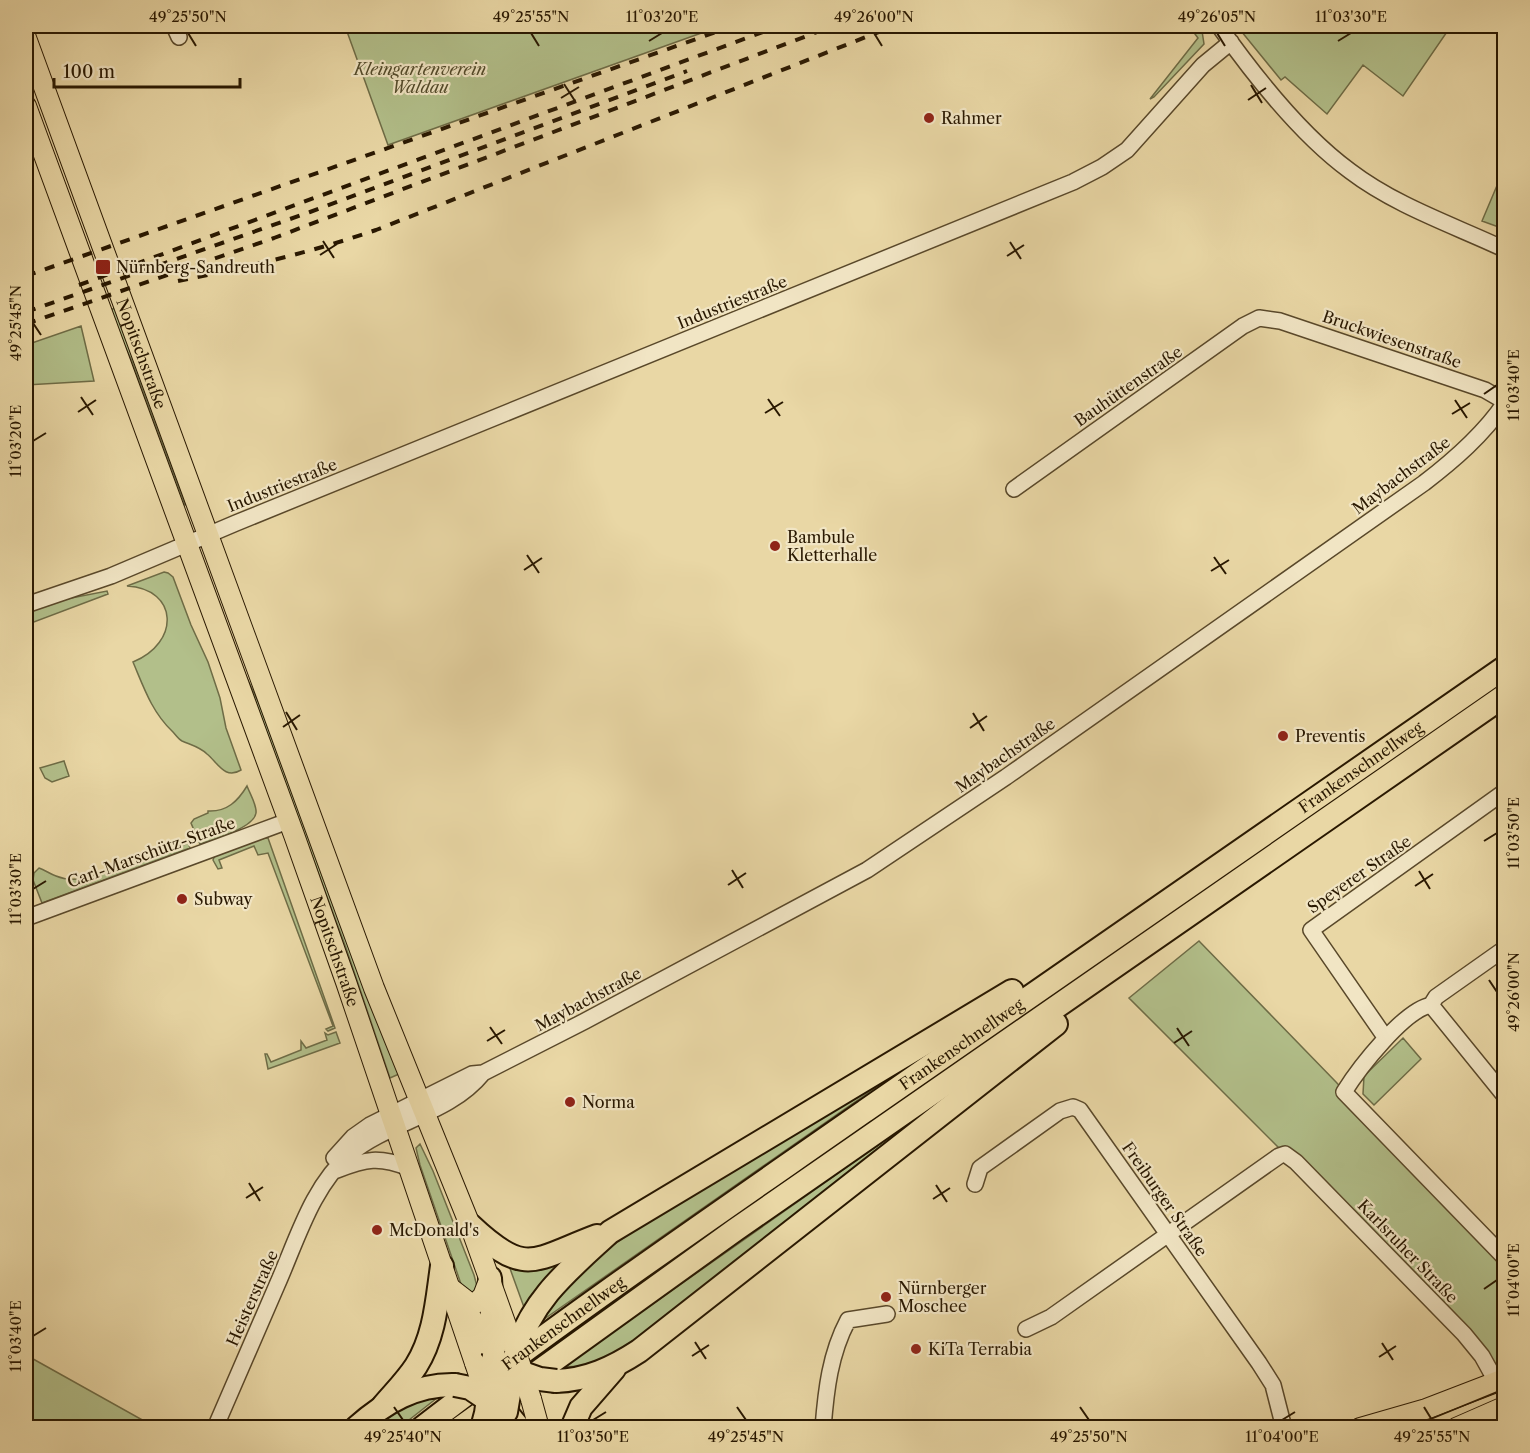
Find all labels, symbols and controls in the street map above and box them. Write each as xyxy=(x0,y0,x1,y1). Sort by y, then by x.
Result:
text: 49°25'50"N xyxy=(149,7,227,26)
text: 49°25'55"N xyxy=(493,7,569,26)
text: 11°03'20"E xyxy=(626,7,698,26)
text: 49°26'00"N xyxy=(834,7,914,26)
text: 49°26'05"N xyxy=(1178,7,1256,26)
text: 11°03'30"E xyxy=(1315,7,1387,26)
scale bar xyxy=(54,51,240,89)
park label: Kleingartenverein Waldau xyxy=(352,59,486,97)
text: 100 m xyxy=(63,61,115,83)
place label: Rahmer xyxy=(941,108,1002,128)
marker: Rahmer xyxy=(922,111,936,125)
place label: Nürnberg-Sandreuth xyxy=(116,257,275,277)
marker: Nürnberg-Sandreuth xyxy=(94,258,112,276)
street label: Industriestraße xyxy=(674,271,790,333)
text: 49°25'45"N xyxy=(6,285,25,361)
street label: Nopitschstraße xyxy=(112,296,171,412)
street label: Bruckwiesenstraße xyxy=(1320,306,1464,372)
street label: Bauhüttenstraße xyxy=(1070,341,1186,431)
text: 11°03'40"E xyxy=(1504,349,1523,421)
text: 11°03'20"E xyxy=(6,405,25,477)
street label: Maybachstraße xyxy=(1348,432,1454,518)
street label: Industriestraße xyxy=(224,454,340,516)
place label: Bambule Kletterhalle xyxy=(787,527,877,565)
marker: Bambule Kletterhalle xyxy=(768,539,782,553)
street label: Maybachstraße xyxy=(951,713,1059,797)
street label: Frankenschnellweg xyxy=(1294,717,1427,817)
place label: Preventis xyxy=(1295,726,1365,746)
marker: Preventis xyxy=(1276,729,1290,743)
text: 11°03'50"E xyxy=(1504,797,1523,869)
street label: Carl-Marschütz-Straße xyxy=(64,812,238,892)
street label: Speyerer Straße xyxy=(1303,831,1415,917)
text: 11°03'30"E xyxy=(6,853,25,925)
place label: Subway xyxy=(194,889,254,909)
marker: Subway xyxy=(175,892,189,906)
street label: Nopitschstraße xyxy=(306,893,364,1009)
text: 49°26'00"N xyxy=(1504,952,1523,1032)
street label: Maybachstraße xyxy=(532,963,644,1035)
street label: Frankenschnellweg xyxy=(895,994,1028,1094)
place label: Norma xyxy=(582,1092,635,1112)
marker: Norma xyxy=(563,1095,577,1109)
street label: Freiburger Straße xyxy=(1118,1138,1212,1260)
street label: Karlsruher Straße xyxy=(1354,1195,1462,1307)
place label: McDonald's xyxy=(389,1220,479,1240)
marker: McDonald's xyxy=(370,1223,384,1237)
text: 11°04'00"E xyxy=(1504,1243,1523,1317)
street label: Heisterstraße xyxy=(222,1247,282,1349)
street label: Frankenschnellweg xyxy=(498,1272,629,1374)
place label: Nürnberger Moschee xyxy=(898,1278,987,1316)
marker: Nürnberger Moschee xyxy=(879,1290,893,1304)
text: 11°03'40"E xyxy=(6,1300,25,1372)
place label: KiTa Terrabia xyxy=(928,1339,1033,1359)
marker: KiTa Terrabia xyxy=(909,1342,923,1356)
text: 49°25'40"N xyxy=(364,1427,442,1446)
text: 11°03'50"E xyxy=(557,1427,629,1446)
text: 49°25'45"N xyxy=(708,1427,784,1446)
text: 49°25'50"N xyxy=(1050,1427,1128,1446)
text: 11°04'00"E xyxy=(1245,1427,1319,1446)
text: 49°25'55"N xyxy=(1394,1427,1470,1446)

